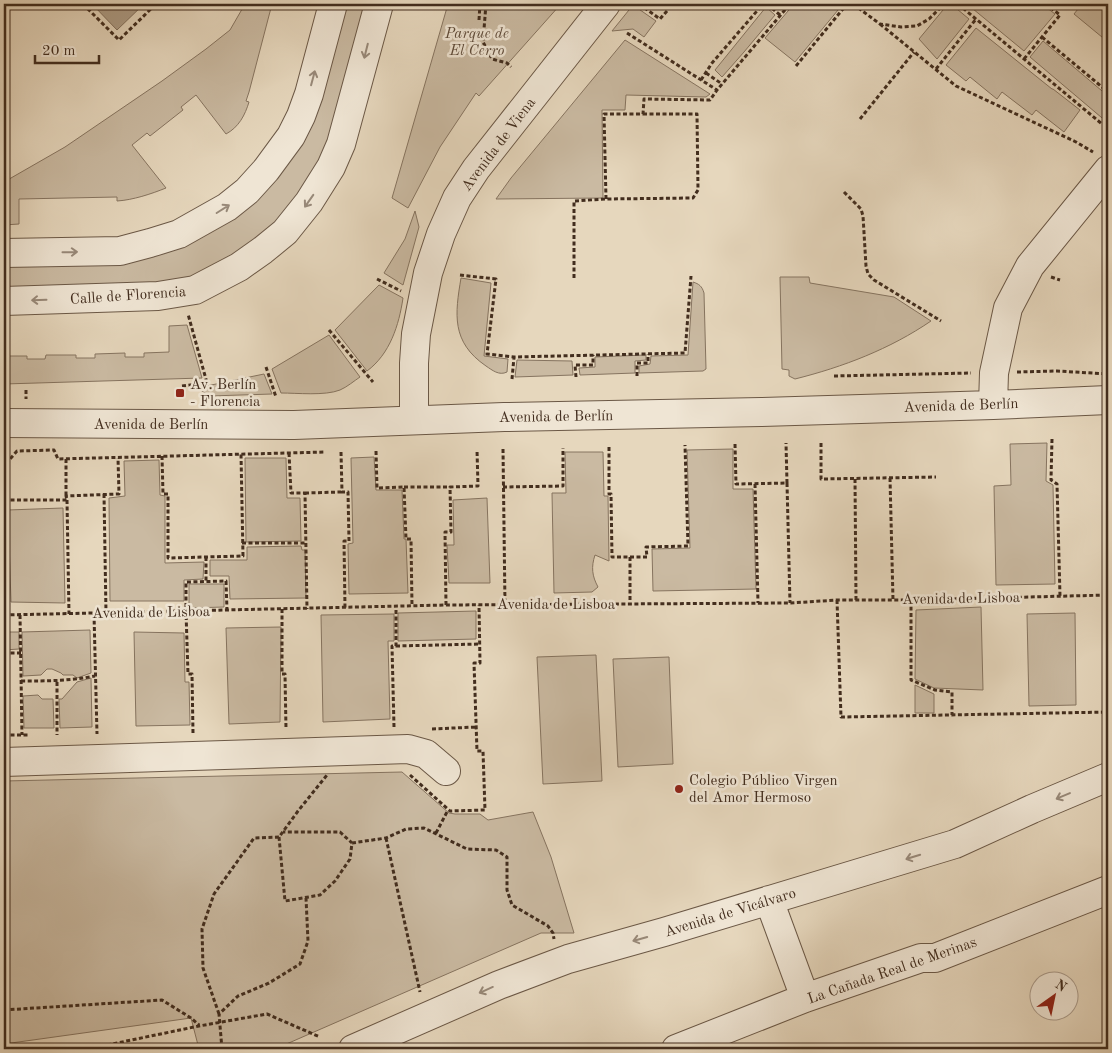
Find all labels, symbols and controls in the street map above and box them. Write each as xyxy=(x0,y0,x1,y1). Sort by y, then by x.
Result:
park label: Parque de El Cerro xyxy=(444,27,509,59)
scale bar xyxy=(35,32,99,64)
one-way arrow xyxy=(361,42,371,58)
text: 20 m xyxy=(42,44,76,59)
one-way arrow xyxy=(309,70,318,86)
street label: Avenida de Viena xyxy=(459,95,539,194)
one-way arrow xyxy=(304,194,314,208)
one-way arrow xyxy=(216,203,230,213)
one-way arrow xyxy=(62,247,78,256)
street label: Calle de Florencia xyxy=(70,285,187,308)
one-way arrow xyxy=(31,295,48,305)
place label: Av. Berlín - Florencia xyxy=(190,378,261,410)
marker: Av. Berlín - Florencia xyxy=(174,387,186,399)
street label: Avenida de Berlín xyxy=(903,397,1019,416)
street label: Avenida de Berlín xyxy=(499,409,614,426)
street label: Avenida de Berlín xyxy=(94,418,208,433)
street label: Avenida de Lisboa xyxy=(902,591,1021,608)
street label: Avenida de Lisboa xyxy=(497,598,616,613)
street label: Avenida de Lisboa xyxy=(92,605,211,622)
place label: Colegio Público Virgen del Amor Hermoso xyxy=(689,774,838,806)
marker: Colegio Público Virgen del Amor Hermoso xyxy=(673,783,685,795)
one-way arrow xyxy=(1056,792,1071,802)
one-way arrow xyxy=(905,852,921,862)
street label: Avenida de Vicálvaro xyxy=(663,886,798,941)
one-way arrow xyxy=(632,935,648,944)
street label: La Cañada Real de Merinas xyxy=(806,935,979,1007)
north arrow xyxy=(1030,970,1080,1020)
text: N xyxy=(1052,977,1069,995)
one-way arrow xyxy=(479,986,494,996)

